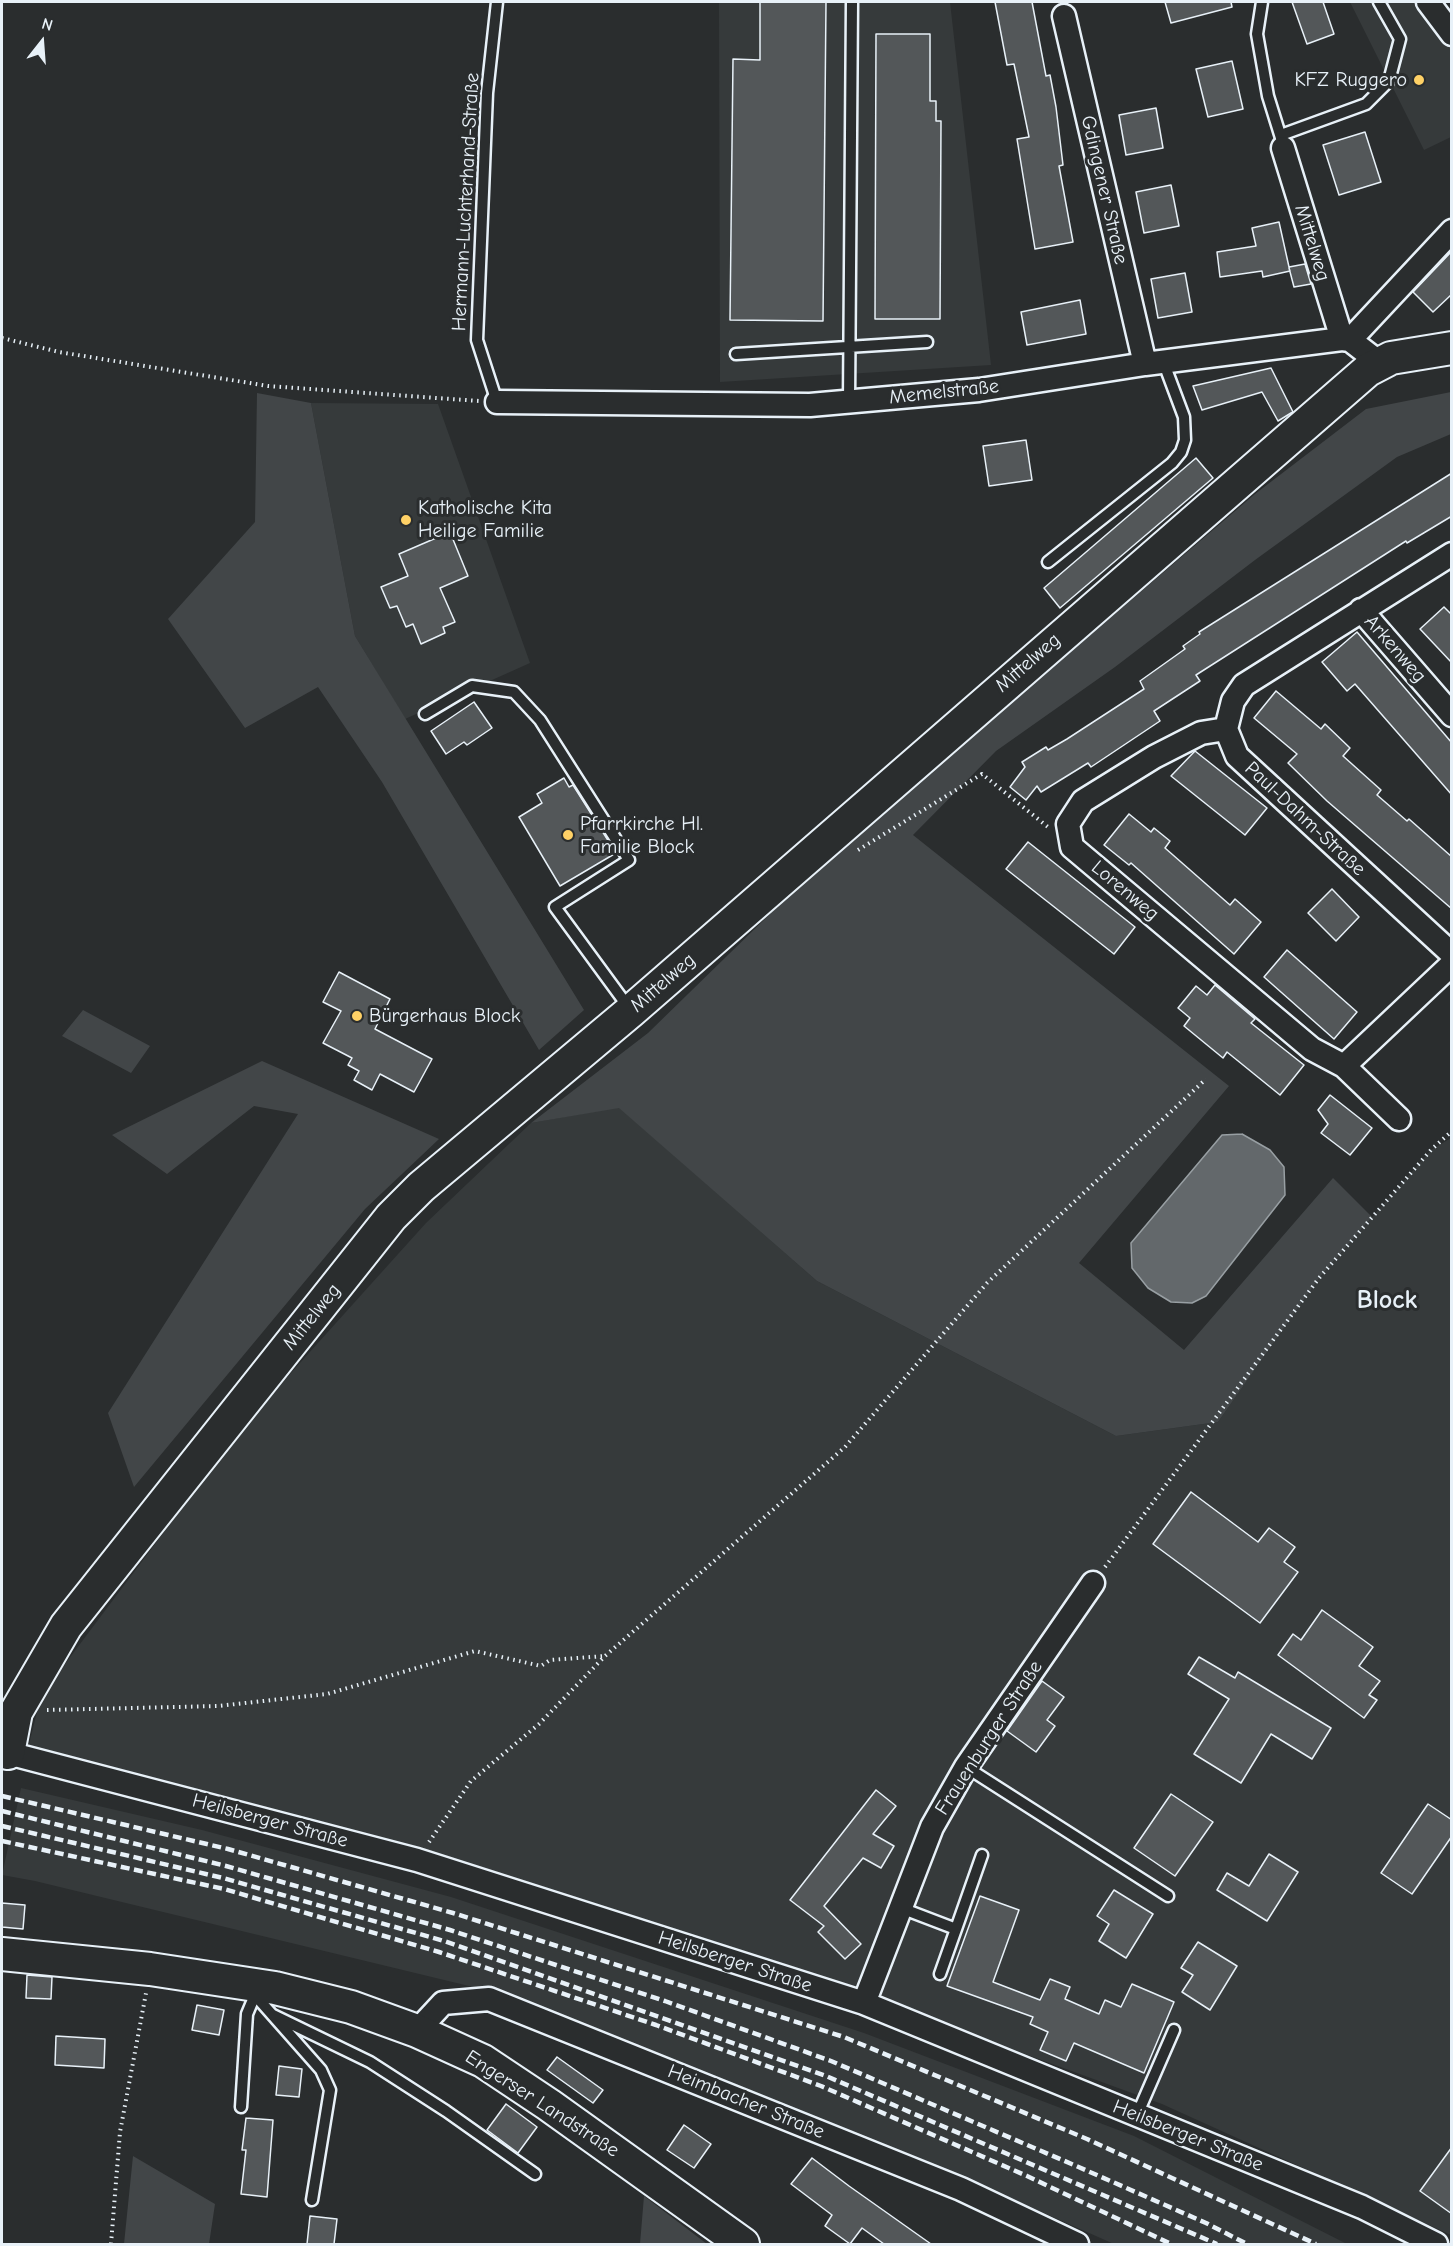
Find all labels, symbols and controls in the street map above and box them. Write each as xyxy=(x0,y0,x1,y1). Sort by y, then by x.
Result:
north arrow xyxy=(12,12,72,72)
text: N xyxy=(40,15,55,35)
place label: KFZ Ruggero xyxy=(1294,68,1407,92)
street label: Hermann-Luchterhand-Straße xyxy=(447,72,485,332)
marker: KFZ Ruggero xyxy=(1412,73,1426,87)
street label: Gdingener Straße xyxy=(1075,113,1133,267)
street label: Mittelweg xyxy=(1289,202,1335,284)
street label: Memelstraße xyxy=(888,374,1000,410)
place label: Katholische Kita Heilige Familie xyxy=(418,496,552,543)
marker: Katholische Kita Heilige Familie xyxy=(399,513,413,527)
street label: Arkenweg xyxy=(1359,610,1431,688)
street label: Mittelweg xyxy=(990,628,1066,698)
street label: Paul-Dahm-Straße xyxy=(1240,757,1370,881)
place label: Pfarrkirche Hl. Familie Block xyxy=(580,812,703,859)
marker: Pfarrkirche Hl. Familie Block xyxy=(561,828,575,842)
street label: Lorenweg xyxy=(1086,856,1164,926)
street label: Mittelweg xyxy=(625,948,701,1018)
place label: Bürgerhaus Block xyxy=(369,1004,520,1028)
marker: Bürgerhaus Block xyxy=(350,1009,364,1023)
street label: Mittelweg xyxy=(278,1279,346,1355)
district label: Block xyxy=(1357,1285,1417,1317)
street label: Frauenburger Straße xyxy=(930,1656,1048,1820)
street label: Heilsberger Straße xyxy=(190,1789,350,1853)
street label: Heilsberger Straße xyxy=(655,1926,815,1998)
street label: Engerser Landstraße xyxy=(461,2045,623,2163)
street label: Heimbacher Straße xyxy=(664,2060,828,2144)
street label: Heilsberger Straße xyxy=(1109,2095,1267,2177)

